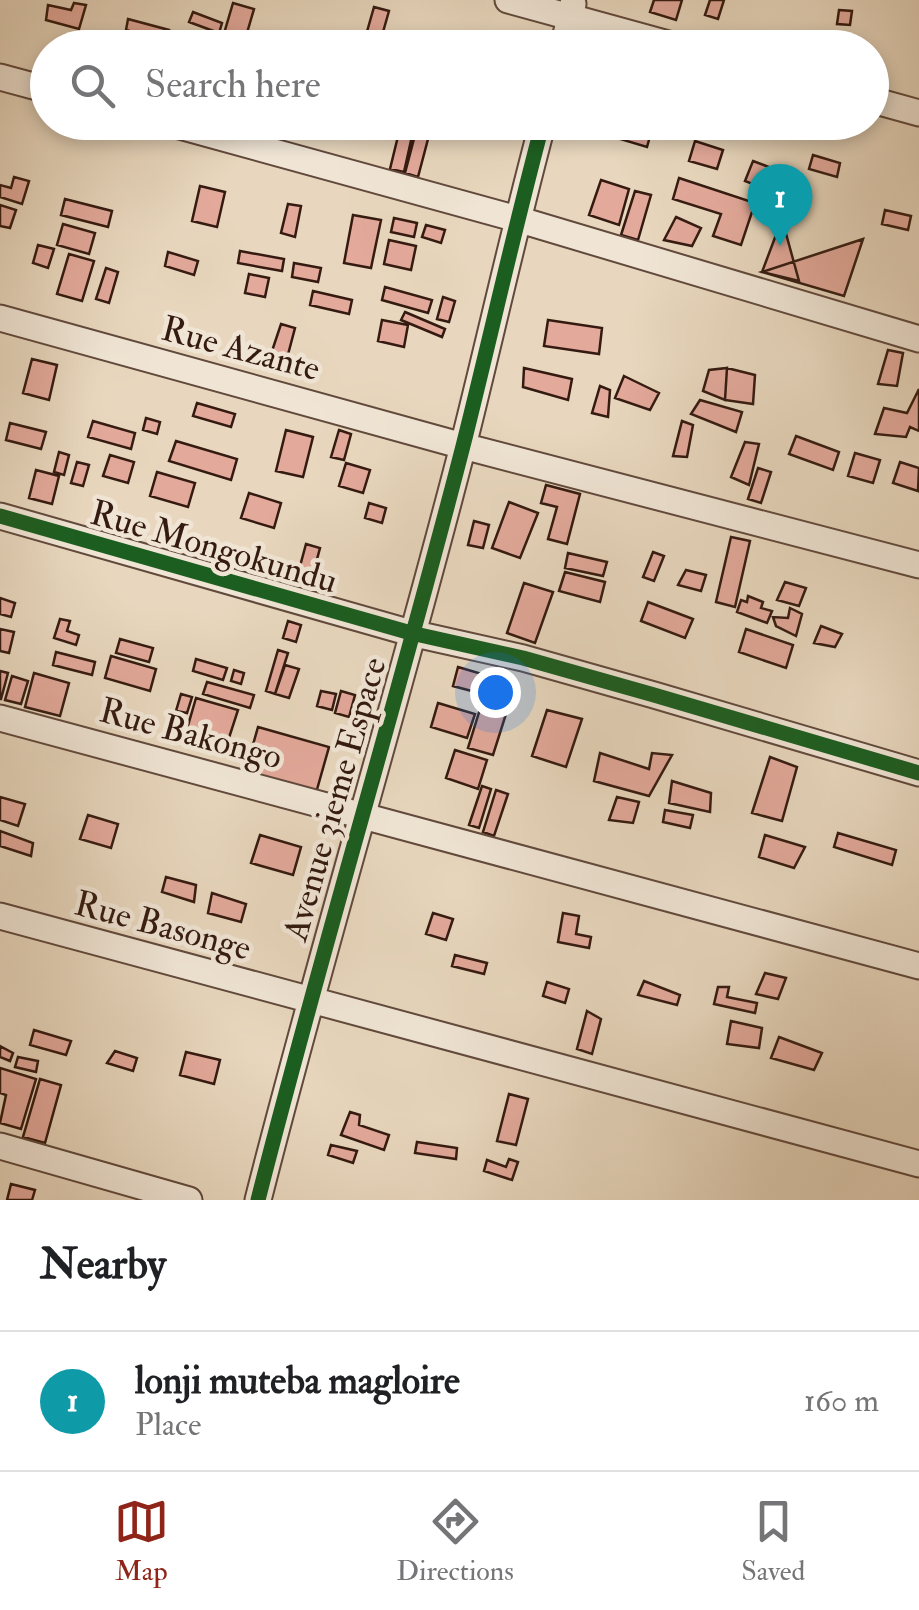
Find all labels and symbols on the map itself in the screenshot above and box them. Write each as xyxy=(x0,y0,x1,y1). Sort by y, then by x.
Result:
pin: 1 xyxy=(748,164,812,246)
street label: Rue Azante xyxy=(157,307,325,391)
street label: Rue Mongokundu xyxy=(85,491,342,603)
street label: Avenue 3ieme Espace xyxy=(273,652,396,947)
your location xyxy=(470,667,521,718)
street label: Rue Bakongo xyxy=(95,688,287,779)
street label: Rue Basonge xyxy=(70,881,256,971)

